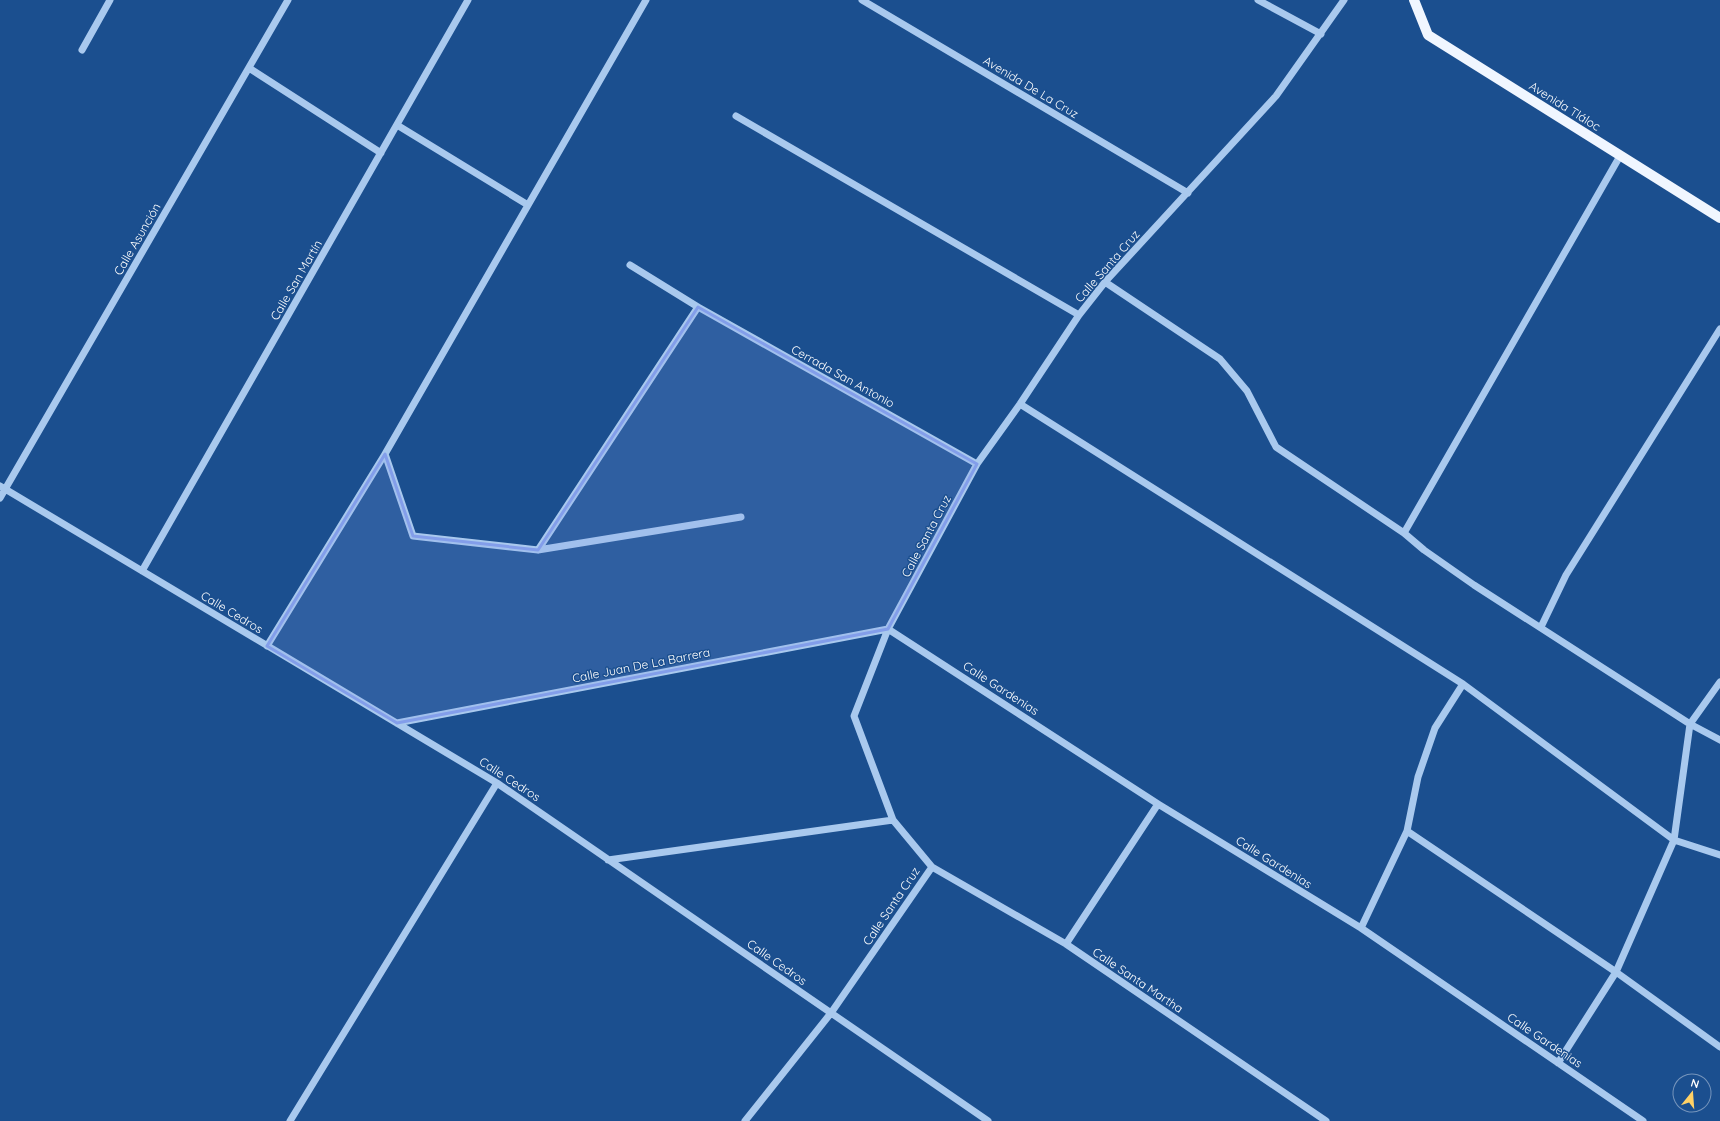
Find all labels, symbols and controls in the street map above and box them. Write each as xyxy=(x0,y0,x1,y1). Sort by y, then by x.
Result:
street label: Avenida De La Cruz xyxy=(981,53,1082,122)
street label: Avenida Tláloc xyxy=(1527,78,1603,134)
street label: Calle Asunción xyxy=(110,200,164,278)
street label: Calle Santa Cruz xyxy=(1071,226,1143,305)
street label: Calle San Martín xyxy=(267,237,325,323)
street label: Cerrada San Antonio xyxy=(789,341,897,411)
street label: Calle Santa Cruz xyxy=(898,492,954,580)
street label: Calle Cedros xyxy=(198,588,266,637)
street label: Calle Juan De La Barrera xyxy=(571,644,711,686)
street label: Calle Gardenias xyxy=(960,658,1042,718)
street label: Calle Cedros xyxy=(477,754,544,804)
street label: Calle Gardenias xyxy=(1233,833,1315,892)
street label: Calle Santa Cruz xyxy=(859,864,923,948)
street label: Calle Cedros xyxy=(744,936,810,988)
street label: Calle Santa Martha xyxy=(1090,944,1186,1016)
street label: Calle Gardenias xyxy=(1505,1009,1586,1071)
north arrow xyxy=(1672,1073,1712,1113)
text: N xyxy=(1689,1076,1701,1091)

